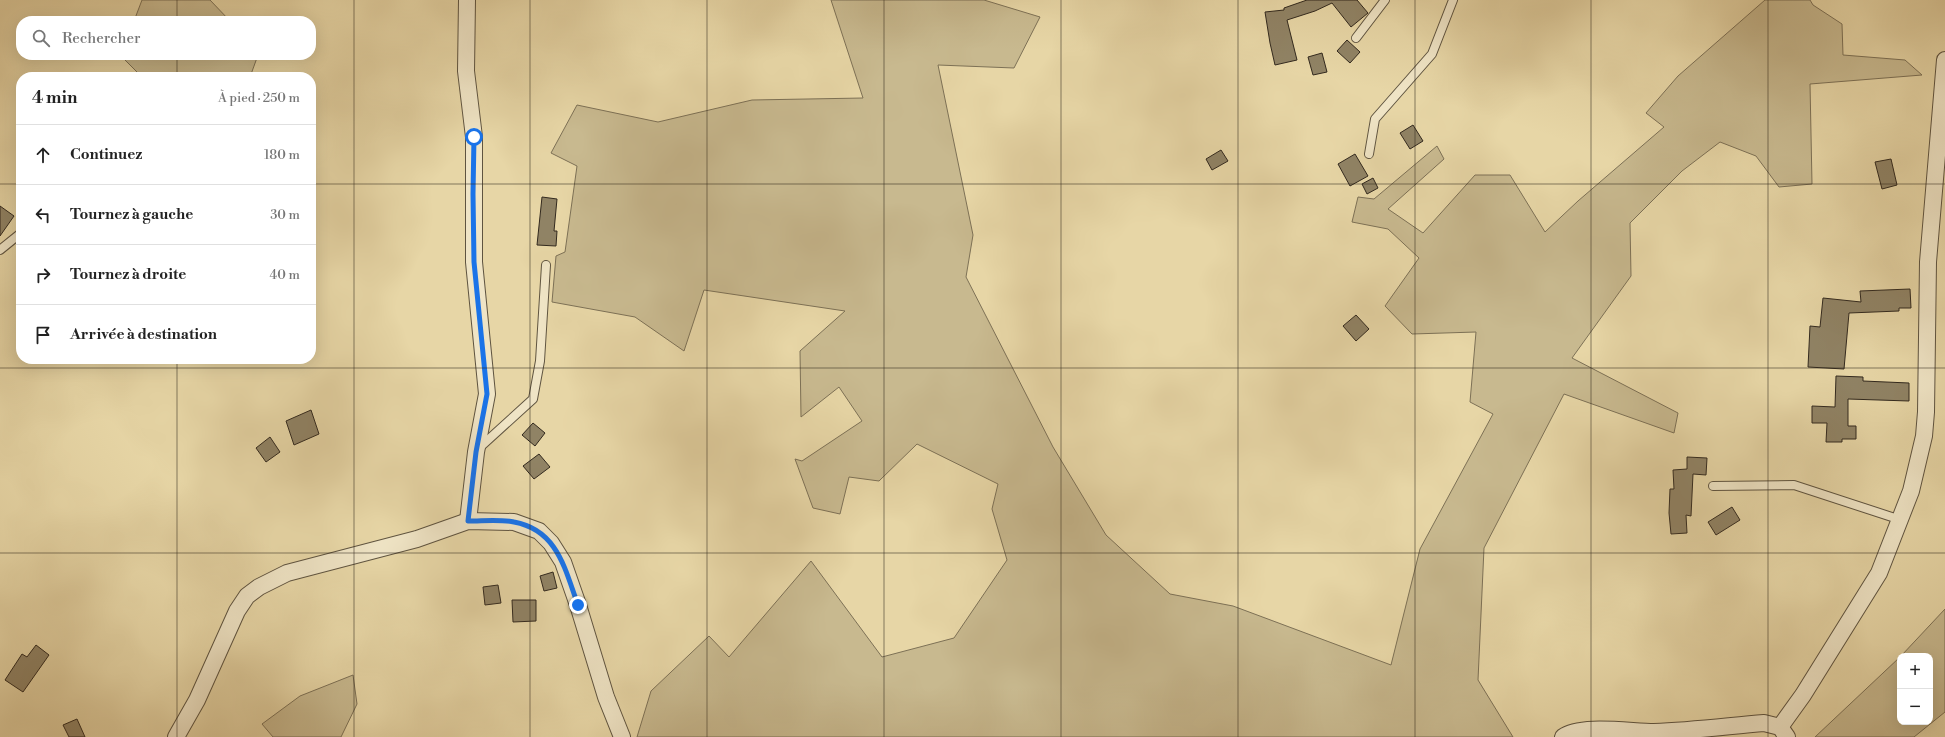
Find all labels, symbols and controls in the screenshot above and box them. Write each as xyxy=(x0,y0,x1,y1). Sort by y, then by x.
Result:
search box xyxy=(16,16,316,60)
icon: search xyxy=(30,27,52,49)
text: Rechercher xyxy=(62,29,141,48)
text: 4 min xyxy=(32,87,77,109)
text: À pied · 250 m xyxy=(218,90,300,106)
route start xyxy=(465,128,483,146)
icon: ahead xyxy=(32,144,54,166)
text: Continuez xyxy=(70,145,142,164)
text: 180 m xyxy=(264,147,300,163)
icon: left xyxy=(32,204,54,226)
text: Tournez à gauche xyxy=(70,205,193,224)
text: 30 m xyxy=(270,207,300,223)
icon: right xyxy=(32,264,54,286)
text: Tournez à droite xyxy=(70,265,186,284)
text: 40 m xyxy=(270,267,300,283)
icon: arrive xyxy=(32,324,54,346)
text: Arrivée à destination xyxy=(70,325,217,344)
route end xyxy=(569,596,587,614)
map controls xyxy=(1897,653,1933,725)
button: + xyxy=(1897,653,1933,689)
button: − xyxy=(1897,689,1933,725)

